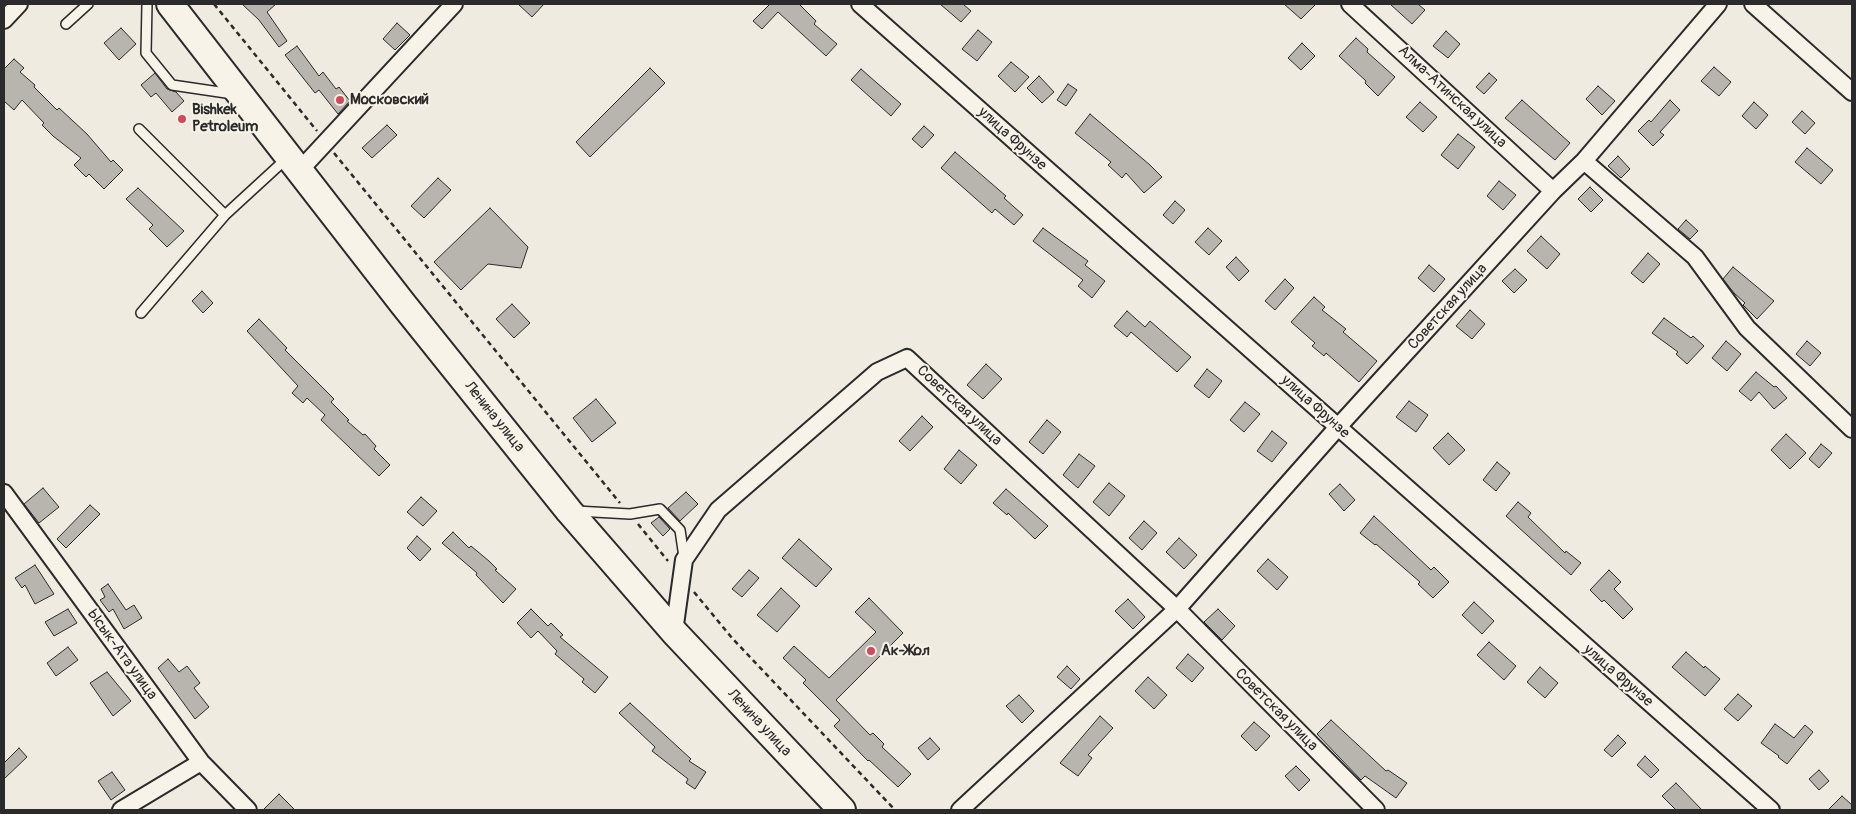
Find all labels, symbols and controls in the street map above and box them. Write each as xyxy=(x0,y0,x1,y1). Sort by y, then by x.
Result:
street label: Алма-Атинская улица xyxy=(1394,42,1510,152)
place label: Московский xyxy=(350,91,429,109)
marker: Московский xyxy=(334,94,346,106)
place label: Bishkek Petroleum xyxy=(192,101,258,136)
street label: улица Фрунзе xyxy=(974,103,1050,175)
marker: Bishkek Petroleum xyxy=(176,113,188,125)
street label: Советская улица xyxy=(1405,260,1491,354)
street label: Советская улица xyxy=(913,362,1005,450)
street label: улица Фрунзе xyxy=(1277,371,1353,443)
street label: Ленина улица xyxy=(460,378,528,456)
street label: Ысык-Ата улица xyxy=(83,606,161,704)
street label: улица Фрунзе xyxy=(1580,641,1656,711)
place label: Ак-Жол xyxy=(881,642,930,660)
marker: Ак-Жол xyxy=(865,645,877,657)
street label: Советская улица xyxy=(1231,665,1321,755)
street label: Ленина улица xyxy=(723,686,795,760)

